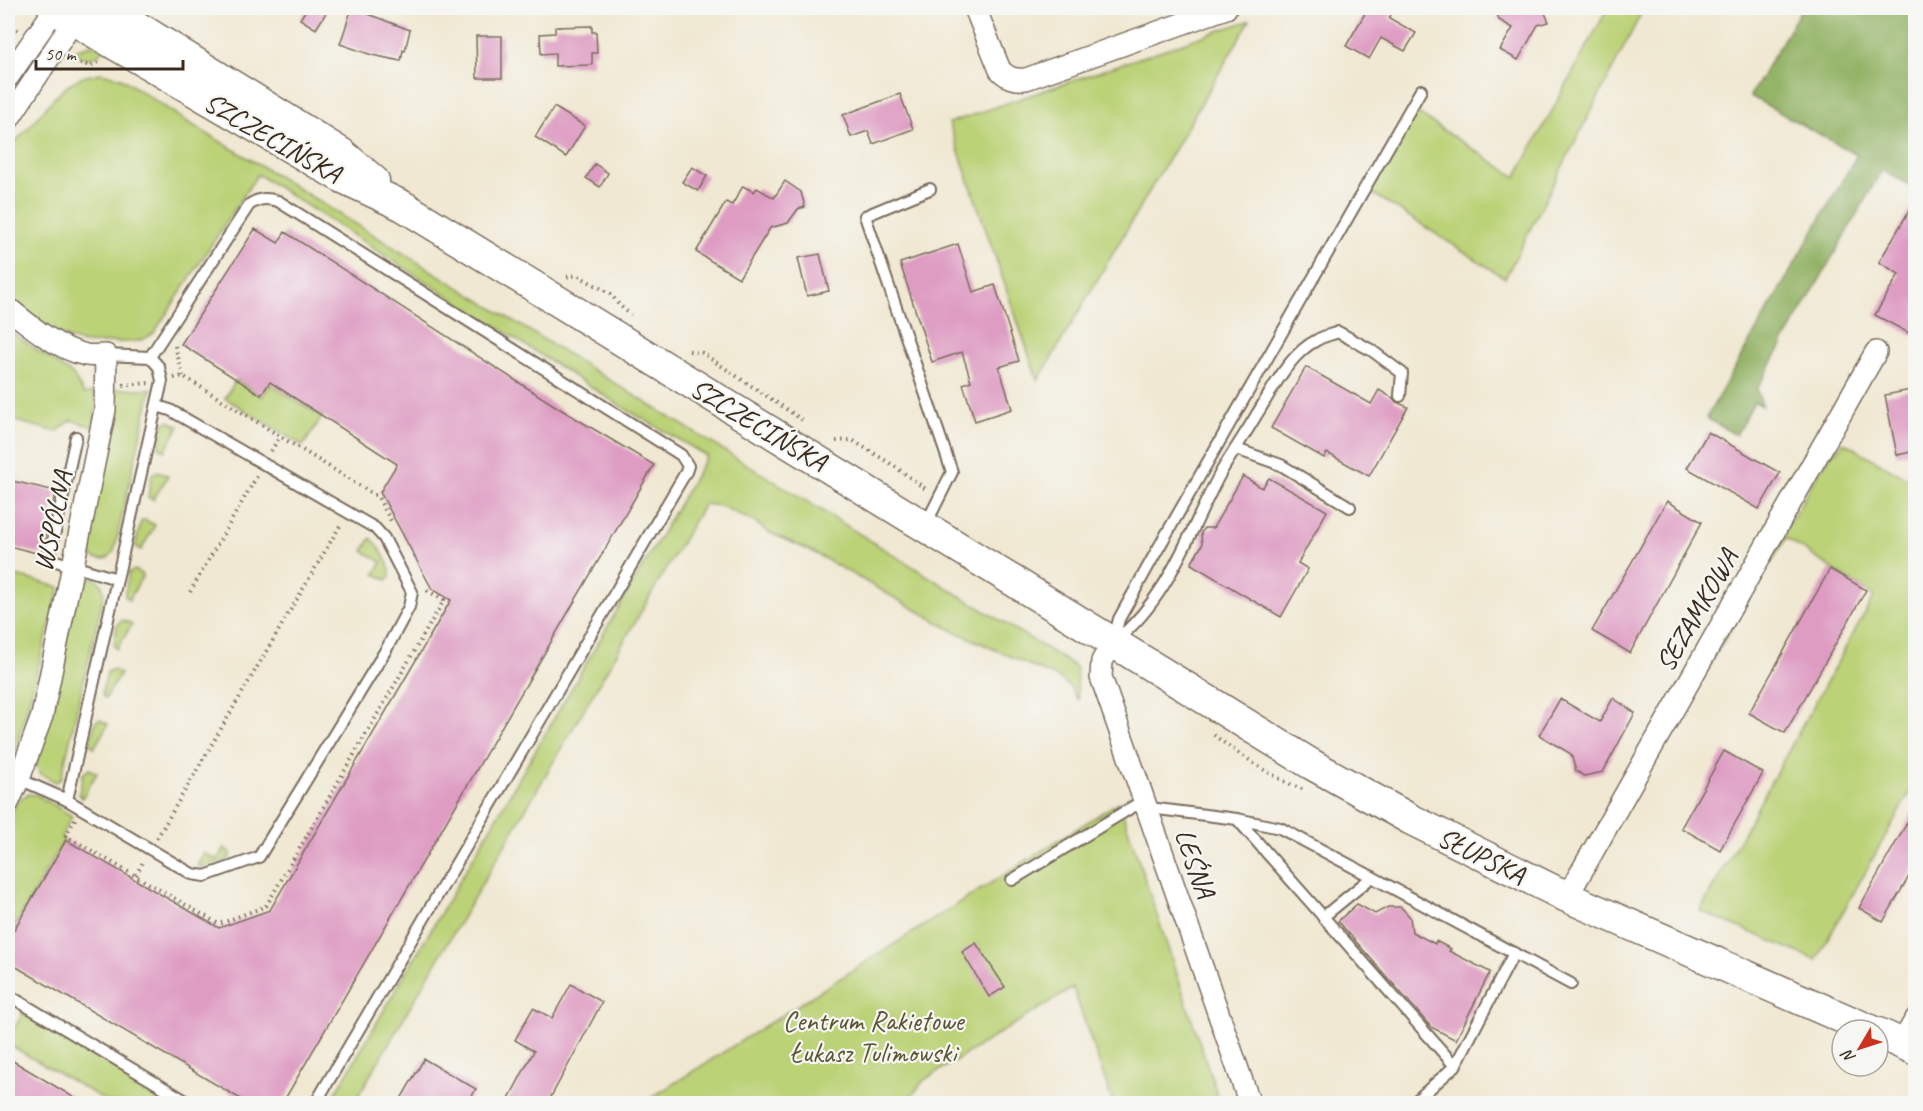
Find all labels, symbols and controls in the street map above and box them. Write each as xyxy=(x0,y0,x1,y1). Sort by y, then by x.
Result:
scale bar xyxy=(36,33,183,71)
text: 50 m xyxy=(45,43,78,65)
street label: SZCZECIŃSKA xyxy=(198,84,349,192)
street label: SZCZECIŃSKA xyxy=(684,370,835,480)
street label: WSPÓLNA xyxy=(25,466,81,574)
street label: SEZAMKOWA xyxy=(1647,541,1746,678)
street label: SŁUPSKA xyxy=(1432,819,1532,892)
street label: LEŚNA xyxy=(1167,824,1224,904)
park label: Centrum Rakietowe Łukasz Tulimowski xyxy=(783,1003,965,1070)
north arrow xyxy=(1830,1018,1890,1078)
text: N xyxy=(1836,1044,1860,1067)

